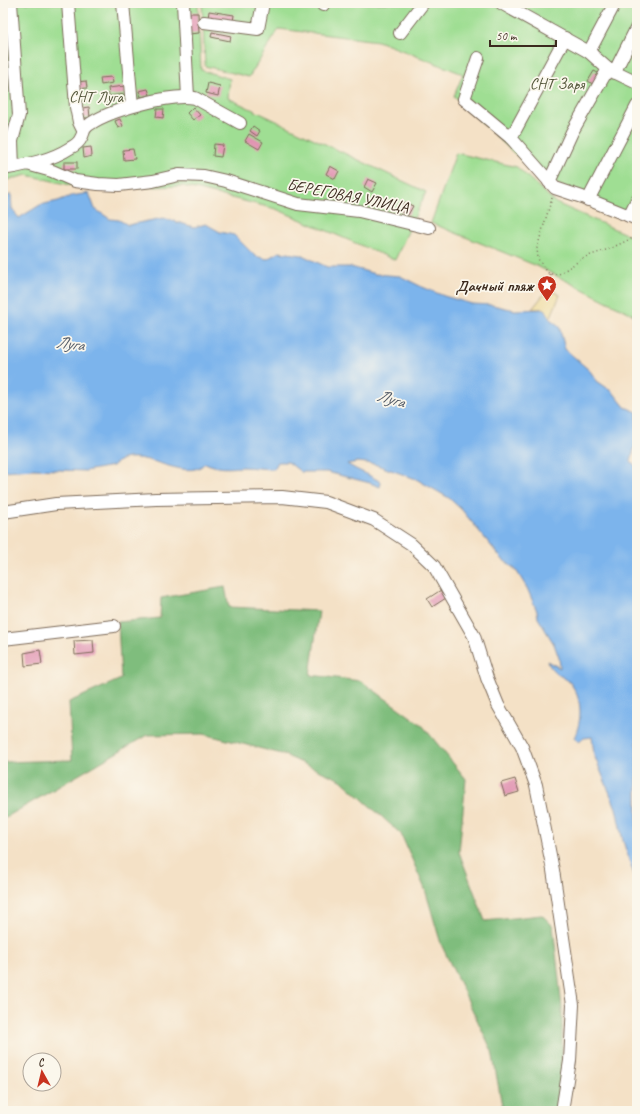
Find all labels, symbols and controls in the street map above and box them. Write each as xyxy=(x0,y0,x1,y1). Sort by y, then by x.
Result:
scale bar xyxy=(490,22,556,48)
text: 50 m xyxy=(496,28,518,44)
park label: СНТ Заря xyxy=(530,74,585,94)
park label: СНТ Луга xyxy=(69,87,125,107)
street label: БЕРЕГОВАЯ УЛИЦА xyxy=(285,174,411,218)
place icon: Дачный пляж xyxy=(536,274,558,302)
place label: Дачный пляж xyxy=(456,276,535,296)
water label: Луга xyxy=(55,331,87,356)
water label: Луга xyxy=(375,385,409,413)
north arrow xyxy=(22,1052,62,1092)
text: С xyxy=(37,1055,46,1069)

